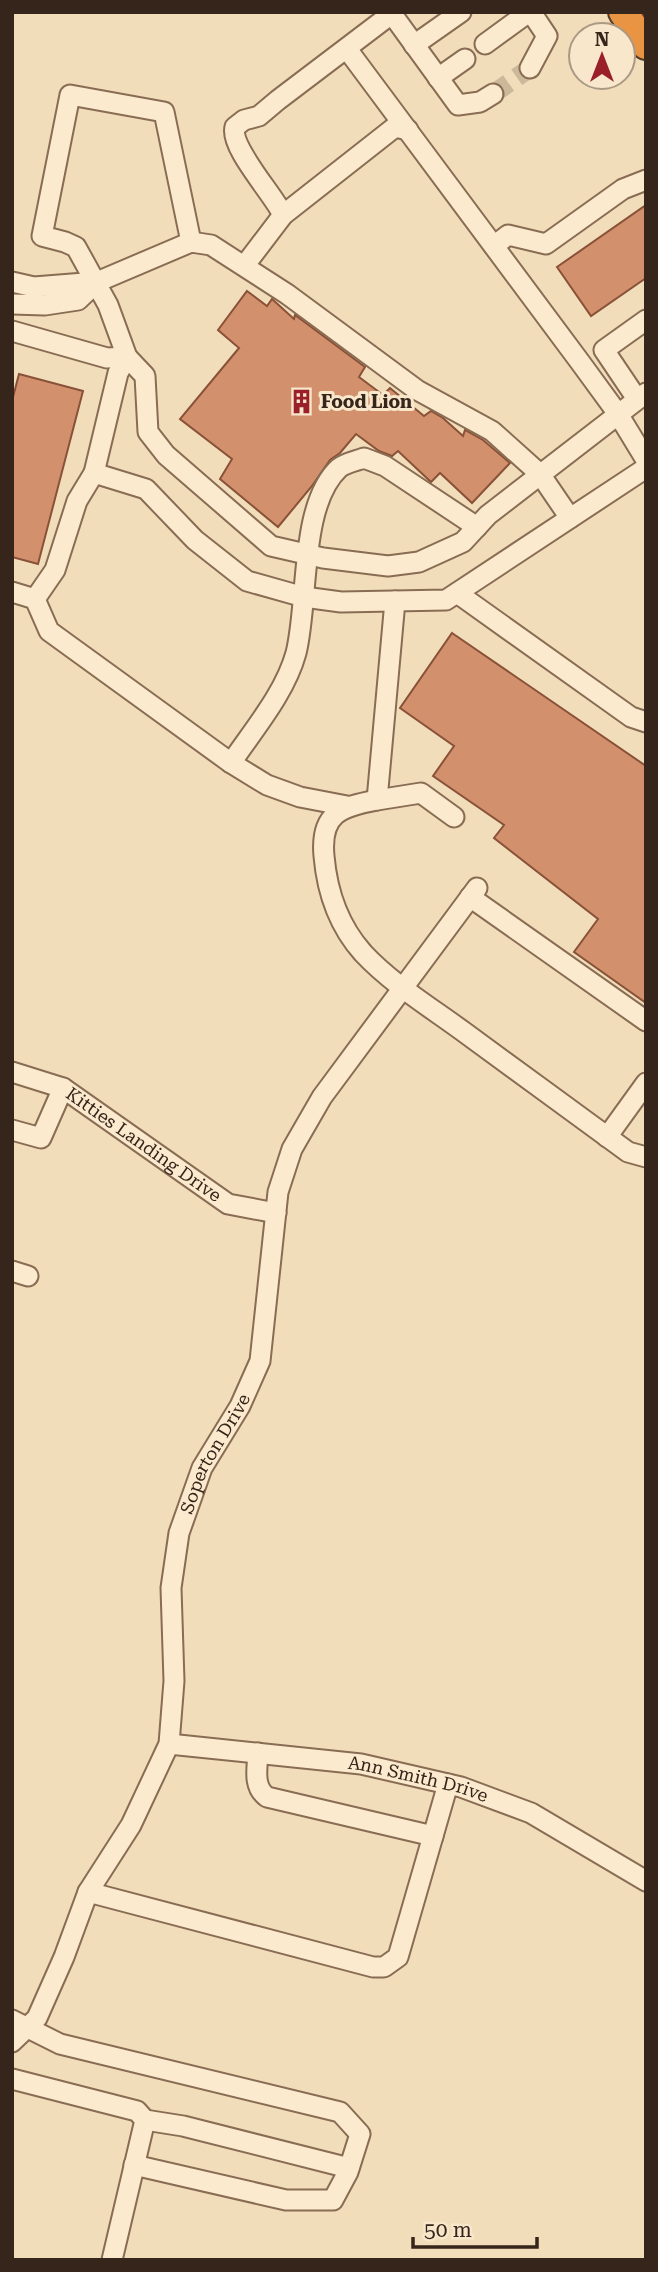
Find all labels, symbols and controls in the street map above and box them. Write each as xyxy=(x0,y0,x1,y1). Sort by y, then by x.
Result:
north arrow xyxy=(567,21,637,91)
text: N xyxy=(595,28,610,51)
building icon: Food Lion xyxy=(287,388,315,416)
place label: Food Lion xyxy=(321,391,412,412)
street label: Kitties Landing Drive xyxy=(62,1083,226,1206)
street label: Soperton Drive xyxy=(176,1390,254,1516)
street label: Ann Smith Drive xyxy=(347,1752,491,1806)
scale bar xyxy=(413,2206,537,2250)
text: 50 m xyxy=(424,2218,472,2242)

